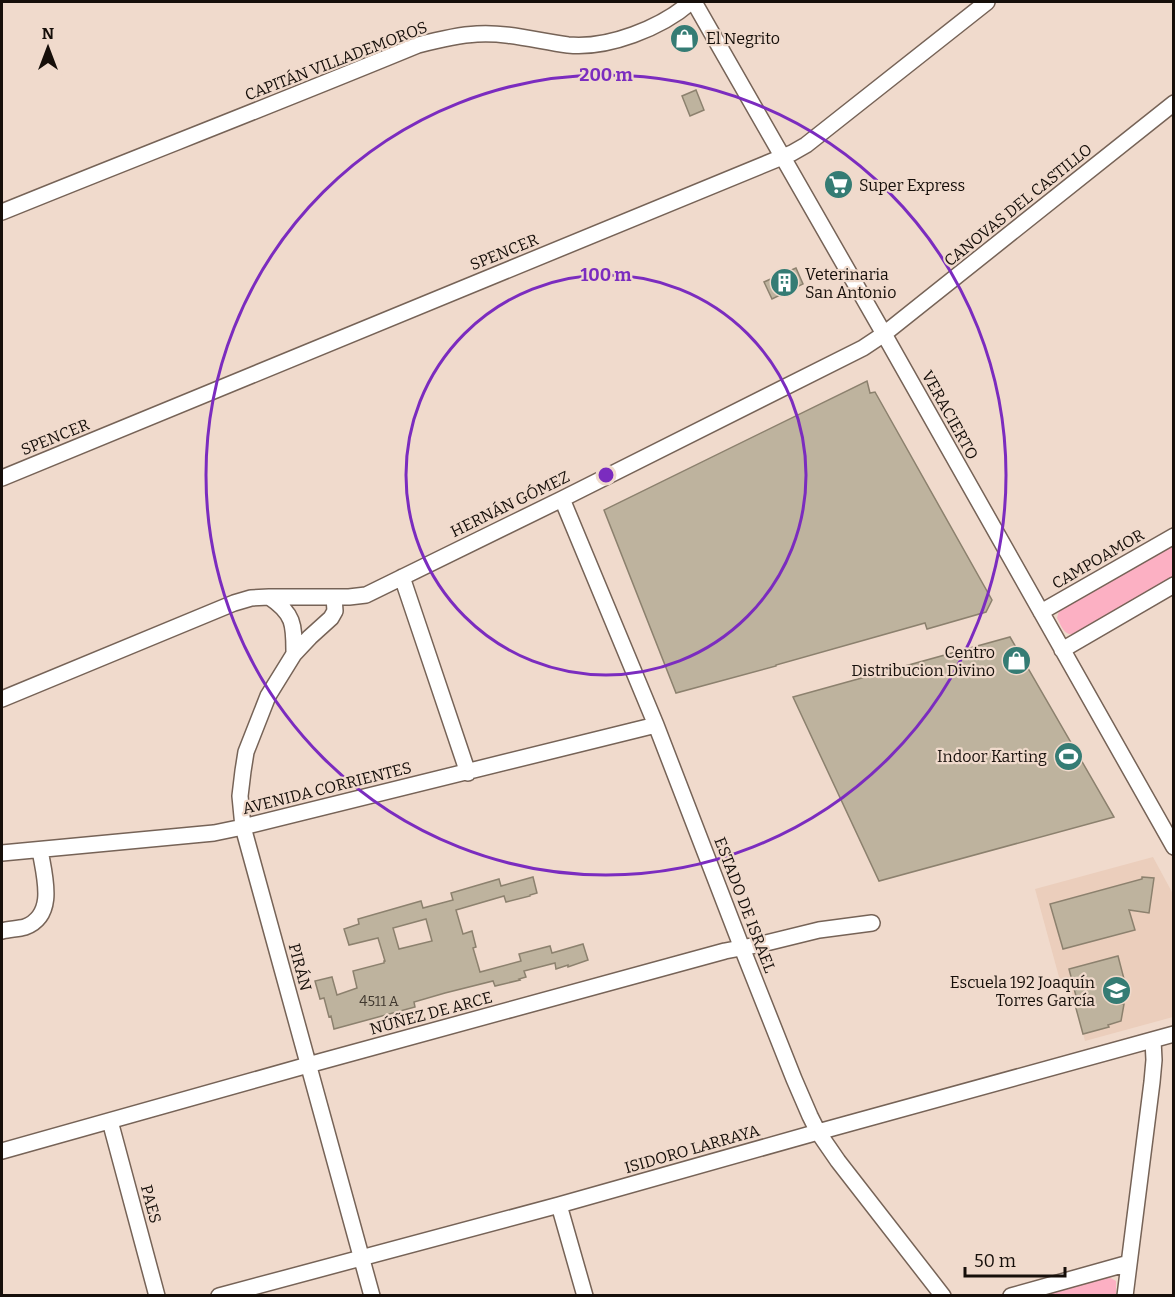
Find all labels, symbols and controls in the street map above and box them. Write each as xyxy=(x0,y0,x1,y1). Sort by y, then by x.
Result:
street label: CAPITÁN VILLADEMOROS xyxy=(242,16,430,105)
north arrow xyxy=(18,18,78,78)
shop icon: El Negrito xyxy=(669,22,701,54)
text: N xyxy=(42,24,54,43)
place label: El Negrito xyxy=(706,29,780,48)
text: 200 m xyxy=(579,64,633,86)
street label: CANOVAS DEL CASTILLO xyxy=(940,140,1096,270)
supermarket icon: Super Express xyxy=(822,169,854,201)
place label: Super Express xyxy=(859,176,965,195)
street label: SPENCER xyxy=(467,230,541,274)
text: 100 m xyxy=(580,264,632,286)
place label: Veterinaria San Antonio xyxy=(805,265,896,302)
building icon: Veterinaria San Antonio xyxy=(768,267,800,299)
street label: VERACIERTO xyxy=(918,367,982,463)
street label: SPENCER xyxy=(18,415,92,459)
centre of rings xyxy=(596,465,616,485)
street label: HERNÁN GÓMEZ xyxy=(447,466,573,541)
street label: CAMPOAMOR xyxy=(1049,525,1148,593)
place label: Centro Distribucion Divino xyxy=(851,643,995,680)
shop icon: Centro Distribucion Divino xyxy=(1000,645,1032,677)
sports icon: Indoor Karting xyxy=(1052,740,1084,772)
place label: Indoor Karting xyxy=(937,747,1047,766)
street label: AVENIDA CORRIENTES xyxy=(240,758,414,818)
street label: ESTADO DE ISRAEL xyxy=(710,834,780,976)
street label: PIRÁN xyxy=(285,941,317,993)
place label: Escuela 192 Joaquín Torres García xyxy=(950,973,1095,1010)
school or university icon: Escuela 192 Joaquín Torres García xyxy=(1100,975,1132,1007)
street label: NÚÑEZ DE ARCE xyxy=(367,987,494,1038)
house number: 4511 A xyxy=(359,993,399,1010)
street label: ISIDORO LARRAYA xyxy=(622,1120,762,1177)
street label: PAES xyxy=(137,1183,165,1225)
scale bar xyxy=(965,1240,1066,1278)
text: 50 m xyxy=(974,1250,1016,1272)

